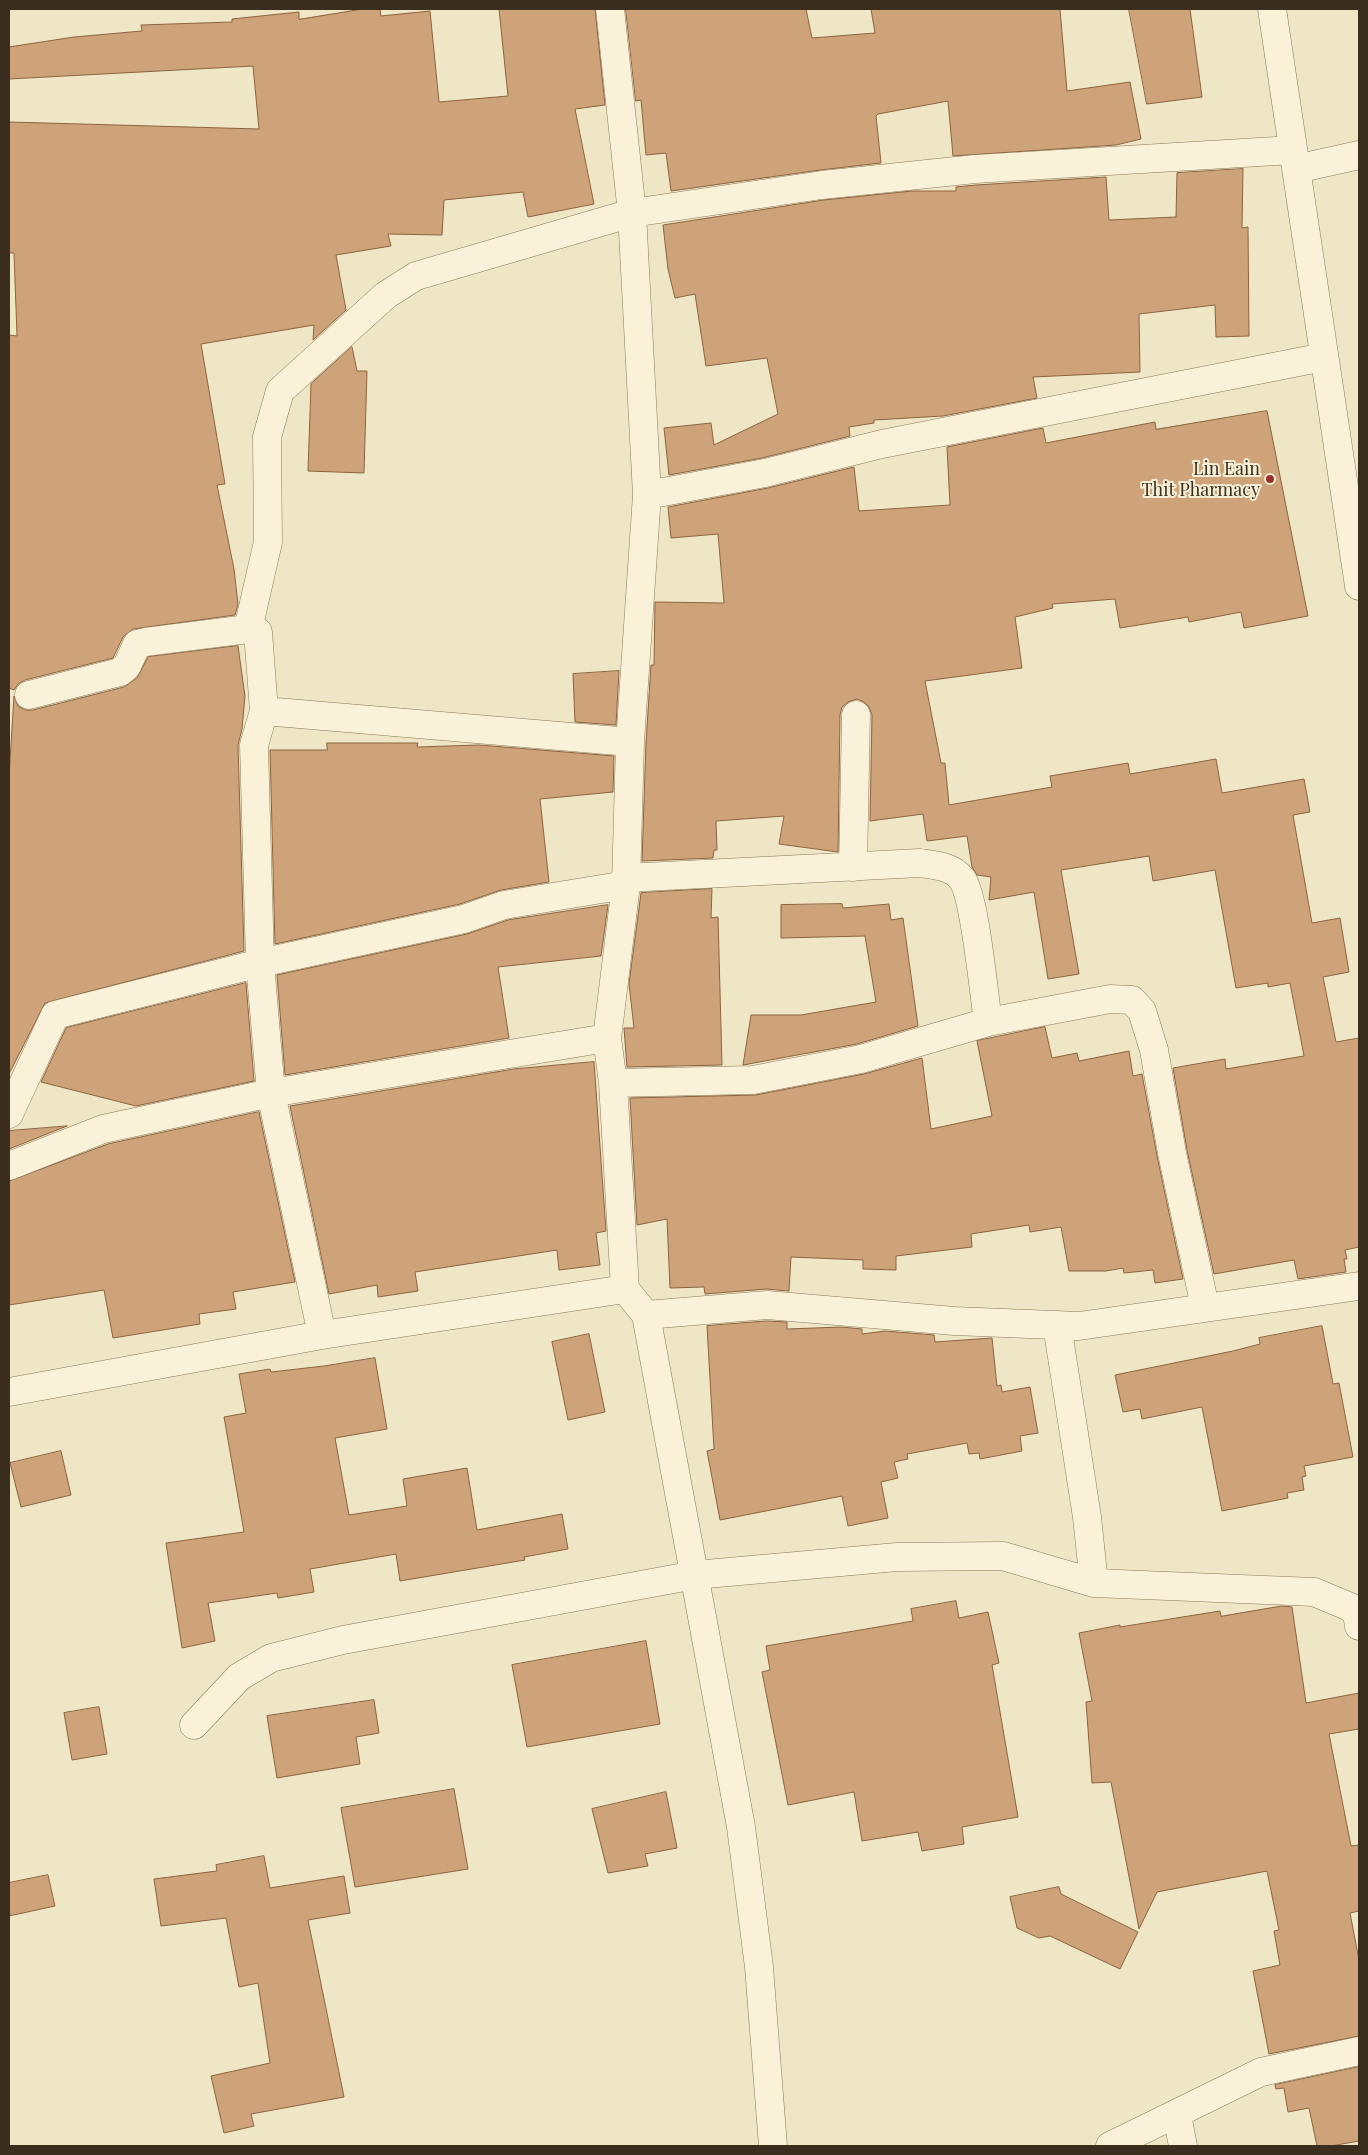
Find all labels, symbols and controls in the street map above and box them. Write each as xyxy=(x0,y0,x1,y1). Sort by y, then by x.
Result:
place label: Lin Eain Thit Pharmacy xyxy=(1142,458,1260,500)
marker: Lin Eain Thit Pharmacy xyxy=(1264,473,1276,485)

